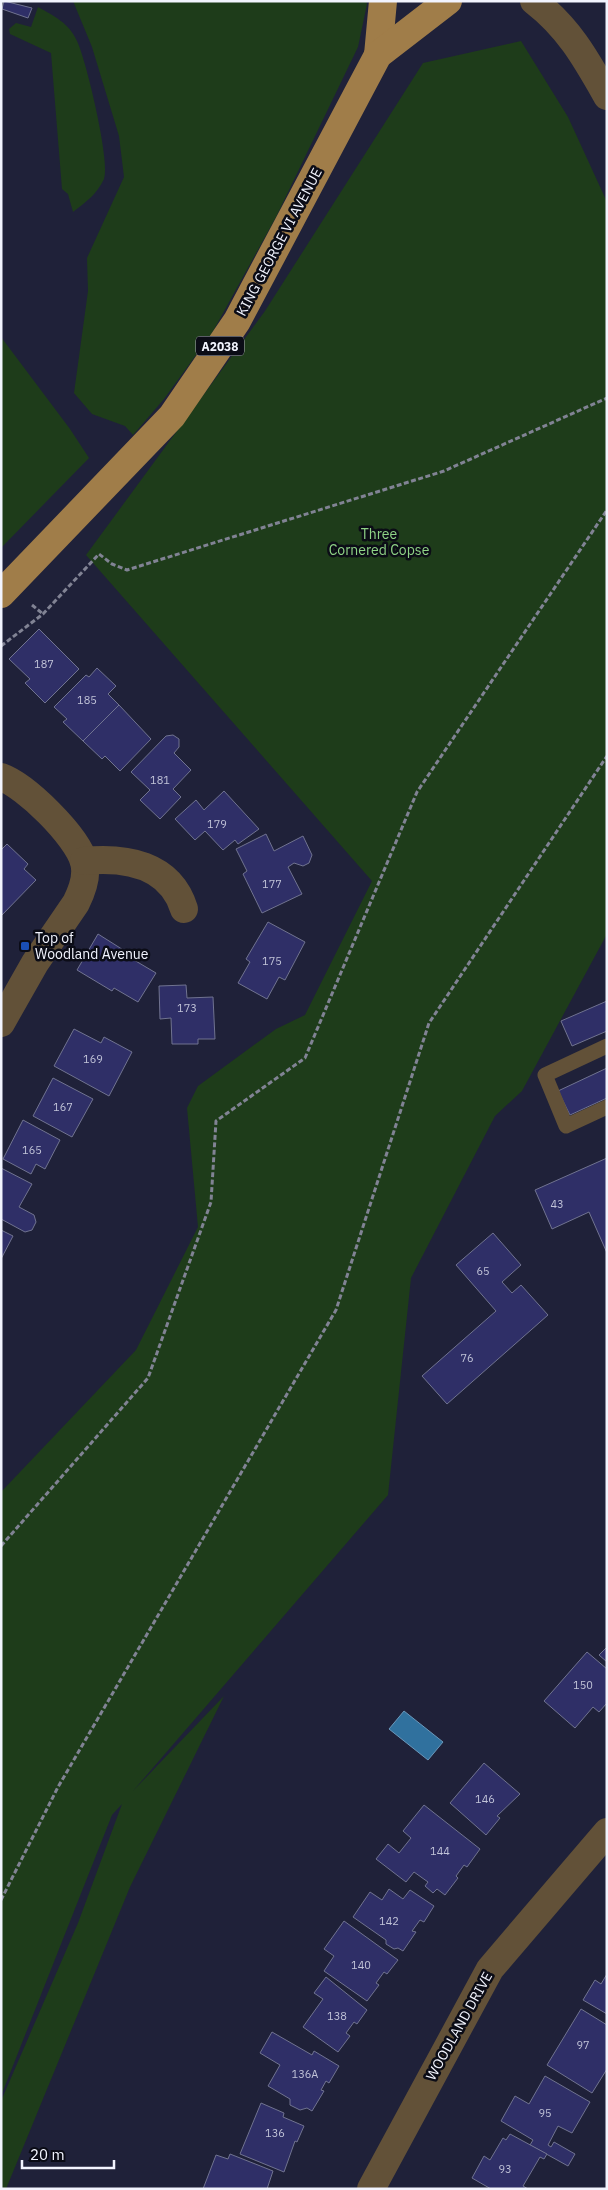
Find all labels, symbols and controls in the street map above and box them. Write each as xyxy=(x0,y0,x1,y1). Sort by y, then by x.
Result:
street label: KING GEORGE VI AVENUE xyxy=(232,165,326,319)
road number: A2038 xyxy=(196,336,244,356)
park label: Three Cornered Copse xyxy=(329,525,430,559)
house number: 187 xyxy=(34,657,54,671)
house number: 185 xyxy=(77,693,97,707)
house number: 181 xyxy=(150,773,170,787)
house number: 179 xyxy=(207,817,227,831)
house number: 177 xyxy=(262,877,282,891)
place label: Top of Woodland Avenue xyxy=(35,929,149,963)
marker: Top of Woodland Avenue xyxy=(19,940,31,952)
house number: 175 xyxy=(262,954,282,968)
house number: 173 xyxy=(177,1001,197,1015)
house number: 169 xyxy=(83,1052,103,1066)
house number: 167 xyxy=(53,1100,73,1114)
house number: 165 xyxy=(22,1143,42,1157)
house number: 43 xyxy=(550,1197,564,1211)
house number: 65 xyxy=(476,1264,490,1278)
house number: 76 xyxy=(460,1351,474,1365)
house number: 150 xyxy=(573,1678,593,1692)
house number: 146 xyxy=(475,1792,495,1806)
house number: 144 xyxy=(430,1844,450,1858)
house number: 142 xyxy=(379,1914,399,1928)
house number: 140 xyxy=(351,1958,371,1972)
street label: WOODLAND DRIVE xyxy=(422,1969,496,2083)
house number: 138 xyxy=(327,2009,347,2023)
house number: 97 xyxy=(576,2038,590,2052)
house number: 136A xyxy=(292,2067,318,2081)
house number: 95 xyxy=(538,2106,552,2120)
house number: 136 xyxy=(265,2126,285,2140)
scale bar xyxy=(22,2138,115,2170)
text: 20 m xyxy=(30,2145,65,2164)
house number: 93 xyxy=(498,2162,512,2176)

